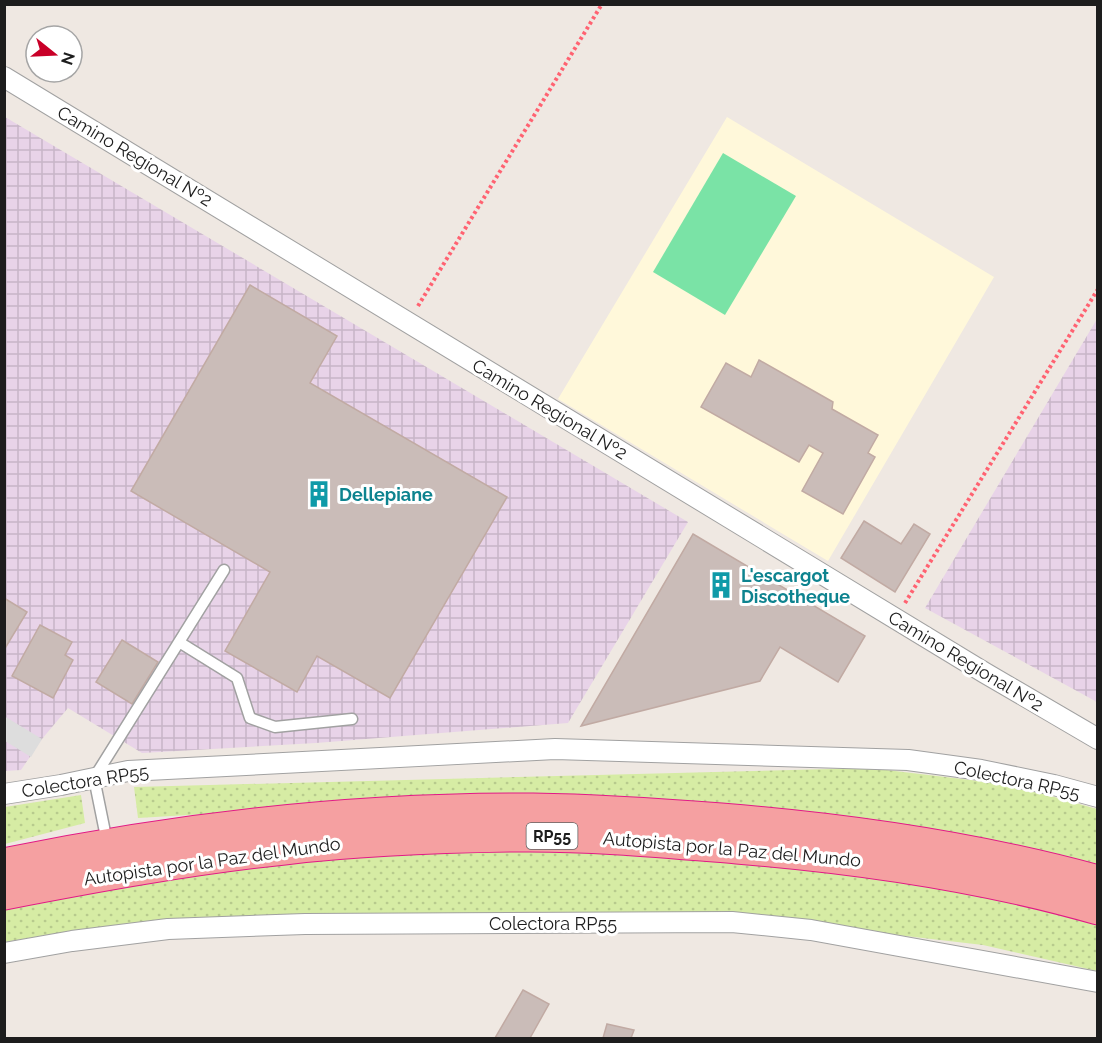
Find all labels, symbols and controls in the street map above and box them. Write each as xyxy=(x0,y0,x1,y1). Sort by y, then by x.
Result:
north arrow xyxy=(24,24,84,84)
text: N xyxy=(57,50,79,67)
street label: Camino Regional Nº2 xyxy=(54,101,216,211)
street label: Camino Regional Nº2 xyxy=(469,354,631,464)
building icon: Dellepiane xyxy=(304,479,334,509)
place label: Dellepiane xyxy=(339,484,433,505)
place label: L'escargot Discotheque xyxy=(741,565,850,607)
building icon: L'escargot Discotheque xyxy=(706,570,736,600)
street label: Camino Regional Nº2 xyxy=(885,606,1047,716)
street label: Colectora RP55 xyxy=(952,756,1082,804)
street label: Colectora RP55 xyxy=(20,761,150,801)
road number: RP55 xyxy=(526,823,578,849)
street label: Autopista por la Paz del Mundo xyxy=(602,827,862,871)
street label: Autopista por la Paz del Mundo xyxy=(82,833,342,889)
street label: Colectora RP55 xyxy=(489,913,617,934)

